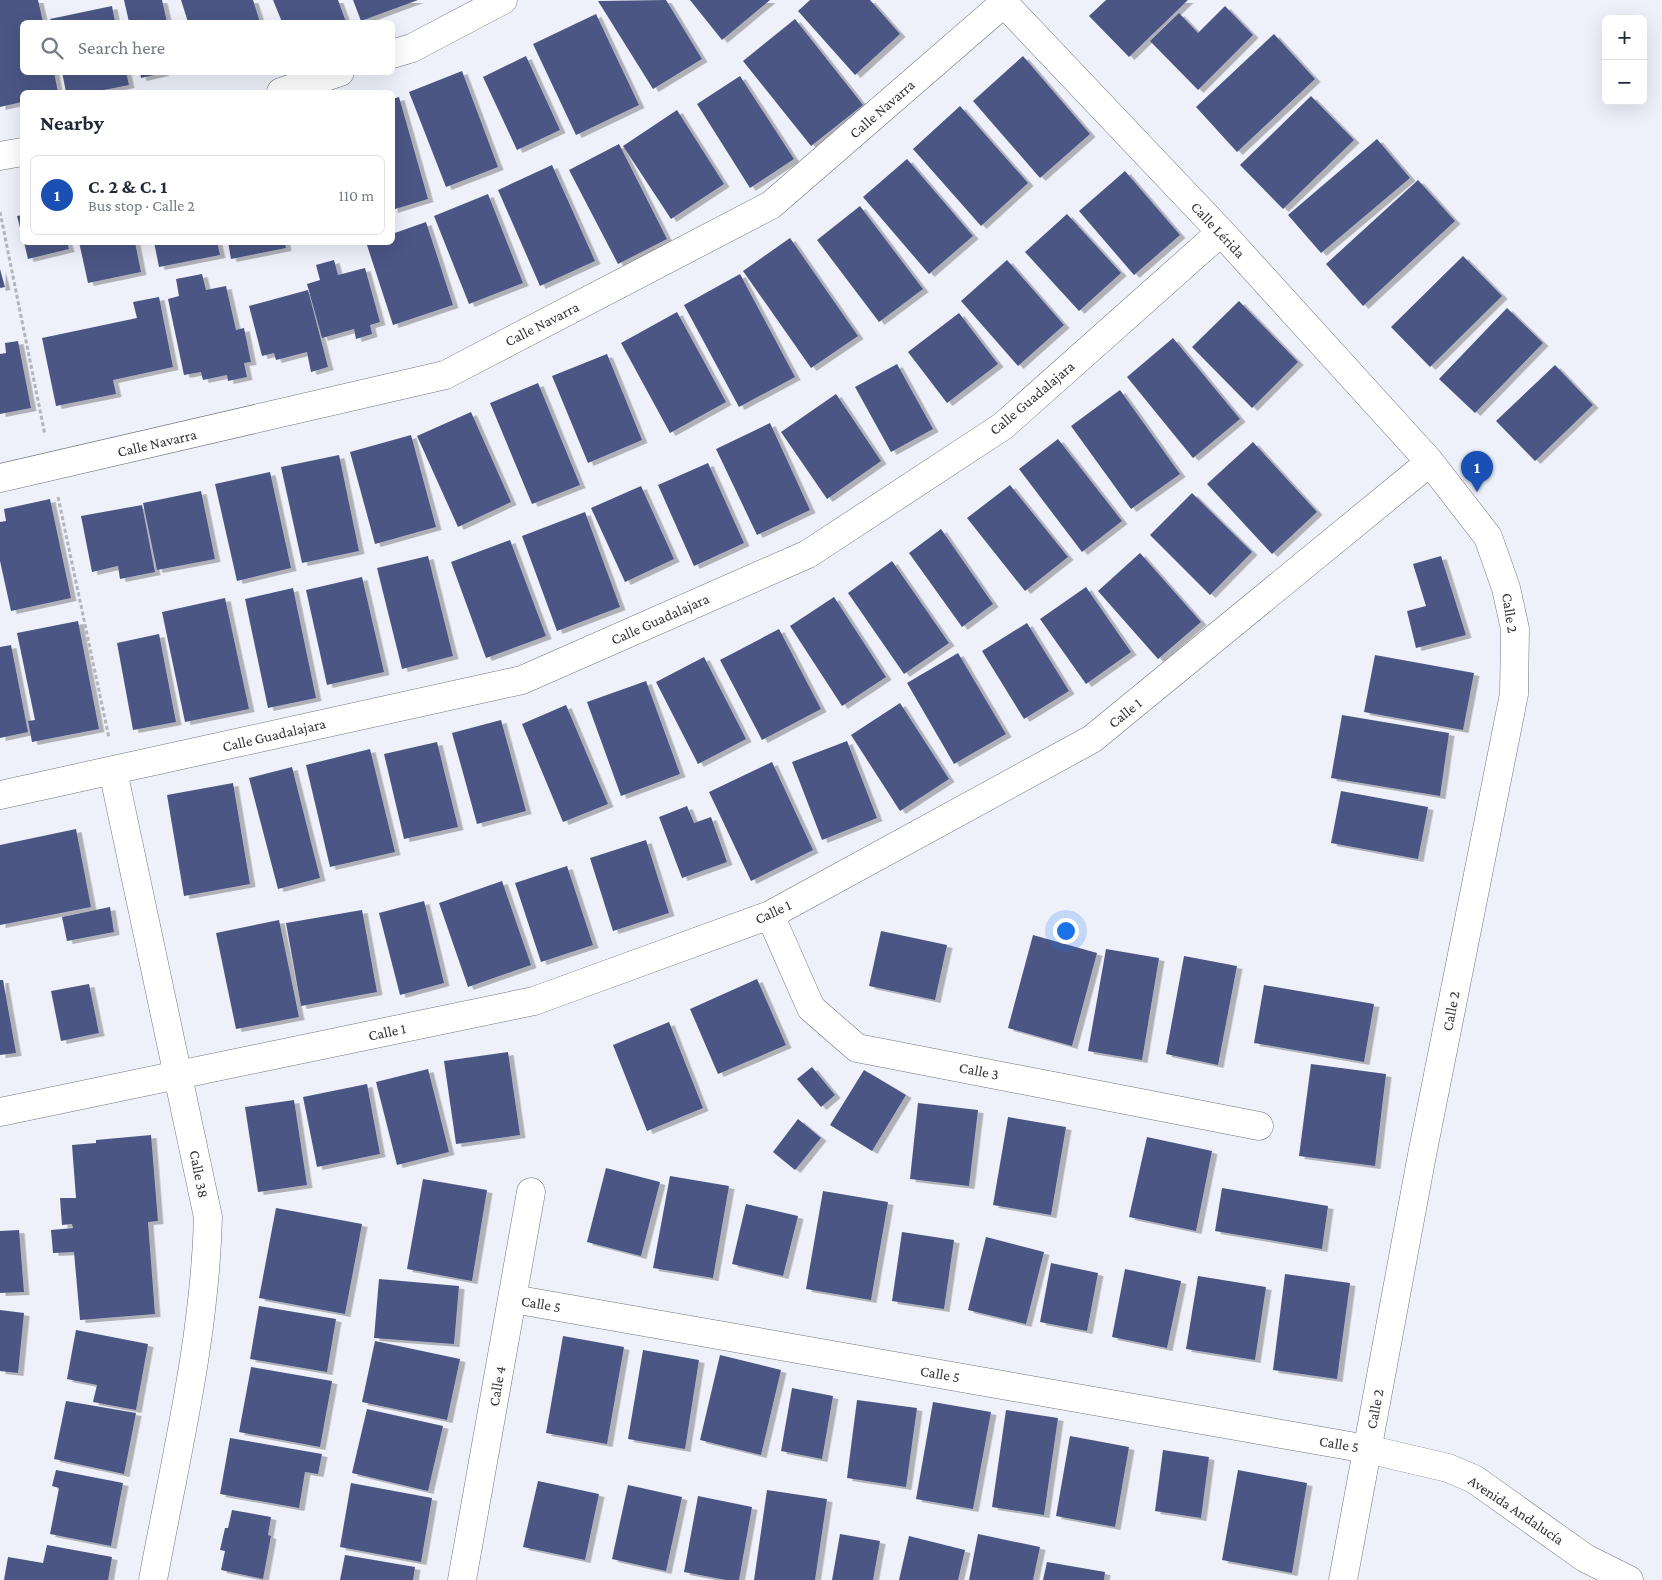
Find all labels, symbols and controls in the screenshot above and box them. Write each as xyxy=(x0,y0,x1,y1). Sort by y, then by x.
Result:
map controls xyxy=(1602,15,1647,105)
button: + xyxy=(1602,15,1647,60)
search box xyxy=(20,20,395,75)
icon: search xyxy=(38,34,66,62)
text: Search here xyxy=(78,37,165,58)
button: − xyxy=(1602,60,1647,105)
street label: Calle Navarra xyxy=(846,76,918,142)
text: Nearby xyxy=(40,111,104,135)
text: C. 2 & C. 1 xyxy=(88,176,167,197)
text: 1 xyxy=(54,187,60,204)
text: 110 m xyxy=(338,187,374,204)
text: Bus stop · Calle 2 xyxy=(88,197,195,214)
street label: Calle Lérida xyxy=(1188,199,1248,262)
street label: Calle Navarra xyxy=(502,299,582,349)
street label: Calle Guadalajara xyxy=(986,358,1078,439)
street label: Calle Navarra xyxy=(116,426,198,460)
pin: 1 xyxy=(1461,451,1493,492)
street label: Calle Guadalajara xyxy=(608,590,712,649)
street label: Calle 2 xyxy=(1499,592,1521,634)
street label: Calle 1 xyxy=(1105,695,1145,731)
street label: Calle Guadalajara xyxy=(221,715,328,756)
street label: Calle 1 xyxy=(752,897,794,927)
your location xyxy=(1053,918,1079,944)
street label: Calle 2 xyxy=(1439,990,1463,1032)
street label: Calle 1 xyxy=(367,1020,407,1044)
street label: Calle 3 xyxy=(958,1059,1000,1083)
street label: Calle 38 xyxy=(187,1149,211,1199)
street label: Calle 5 xyxy=(520,1293,562,1315)
street label: Calle 5 xyxy=(919,1363,961,1385)
street label: Calle 4 xyxy=(486,1365,508,1407)
street label: Calle 2 xyxy=(1363,1388,1387,1430)
street label: Calle 5 xyxy=(1318,1433,1360,1455)
street label: Avenida Andalucía xyxy=(1465,1472,1567,1548)

